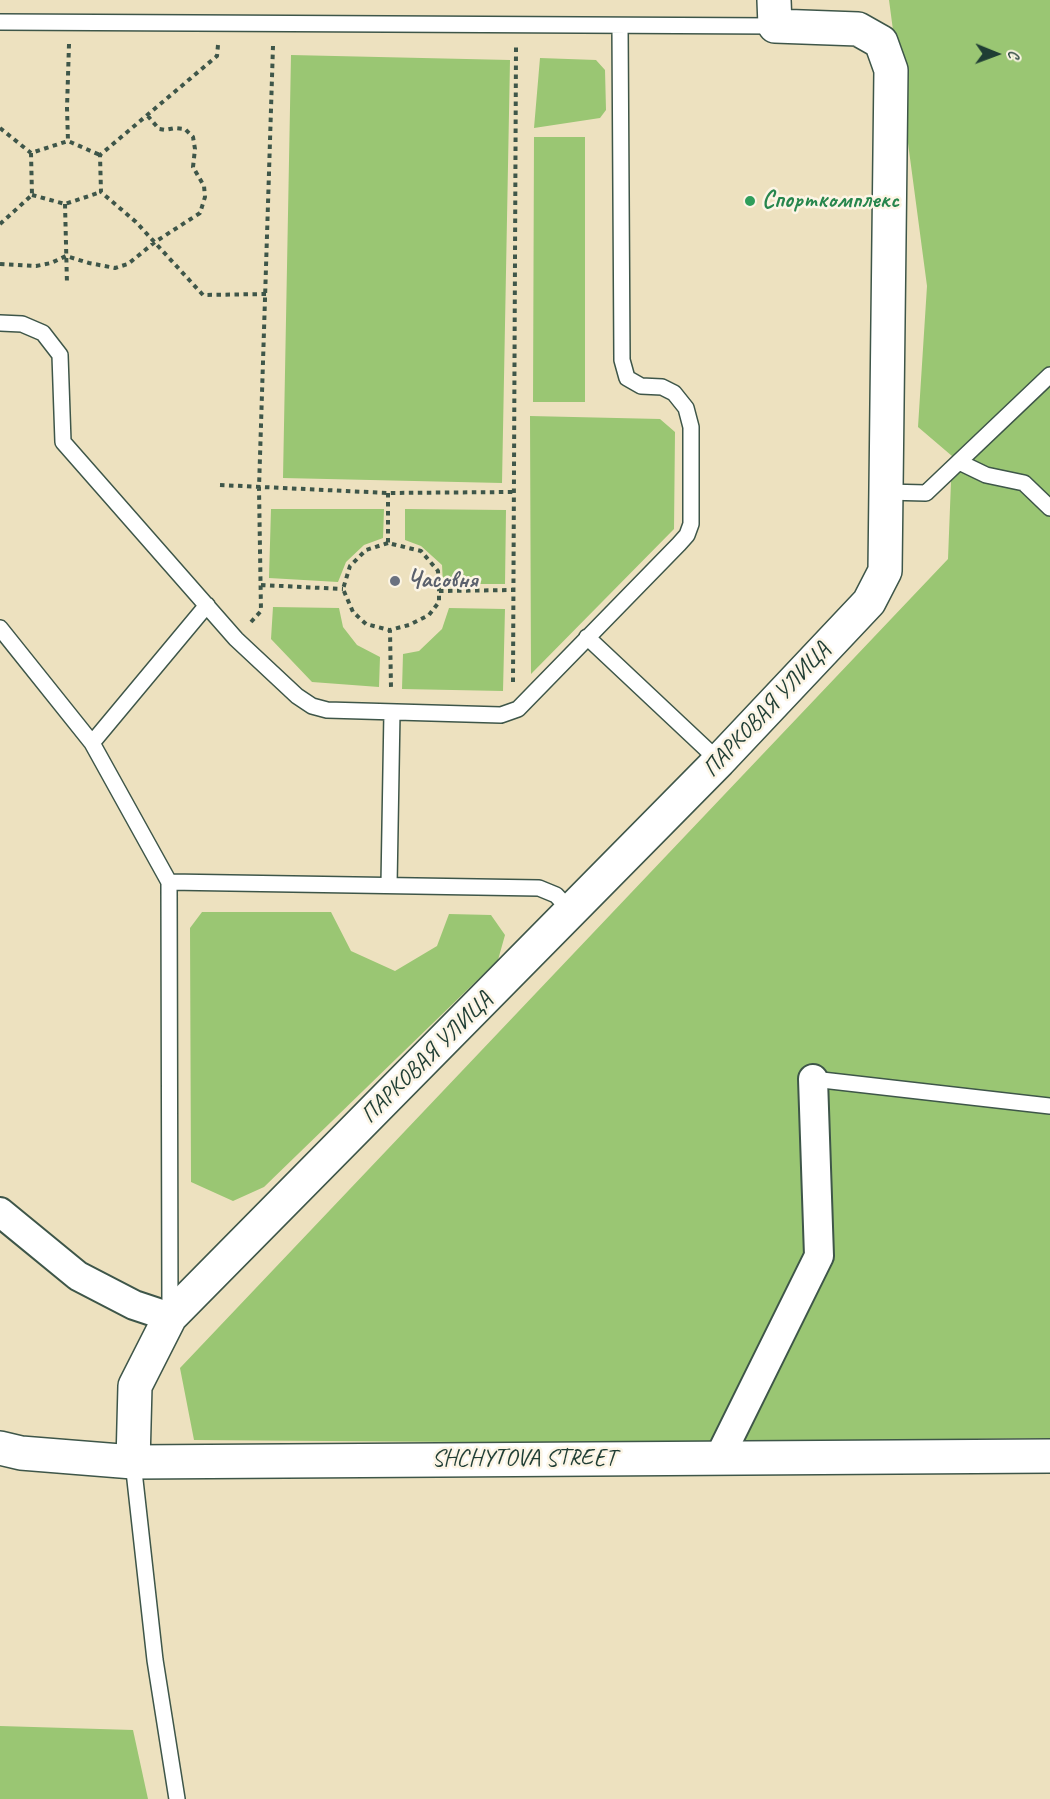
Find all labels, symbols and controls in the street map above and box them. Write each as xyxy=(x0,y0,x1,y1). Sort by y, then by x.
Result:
north arrow xyxy=(966,24,1026,84)
text: С xyxy=(1004,50,1024,58)
place label: Спорткомплекс xyxy=(762,187,899,215)
marker: Спорткомплекс xyxy=(743,194,757,208)
place label: Часовня xyxy=(407,567,478,595)
marker: Часовня xyxy=(388,574,402,588)
street label: ПАРКОВАЯ УЛИЦА xyxy=(697,636,837,784)
street label: ПАРКОВАЯ УЛИЦА xyxy=(355,986,499,1130)
street label: SHCHYTOVA STREET xyxy=(432,1445,616,1473)

